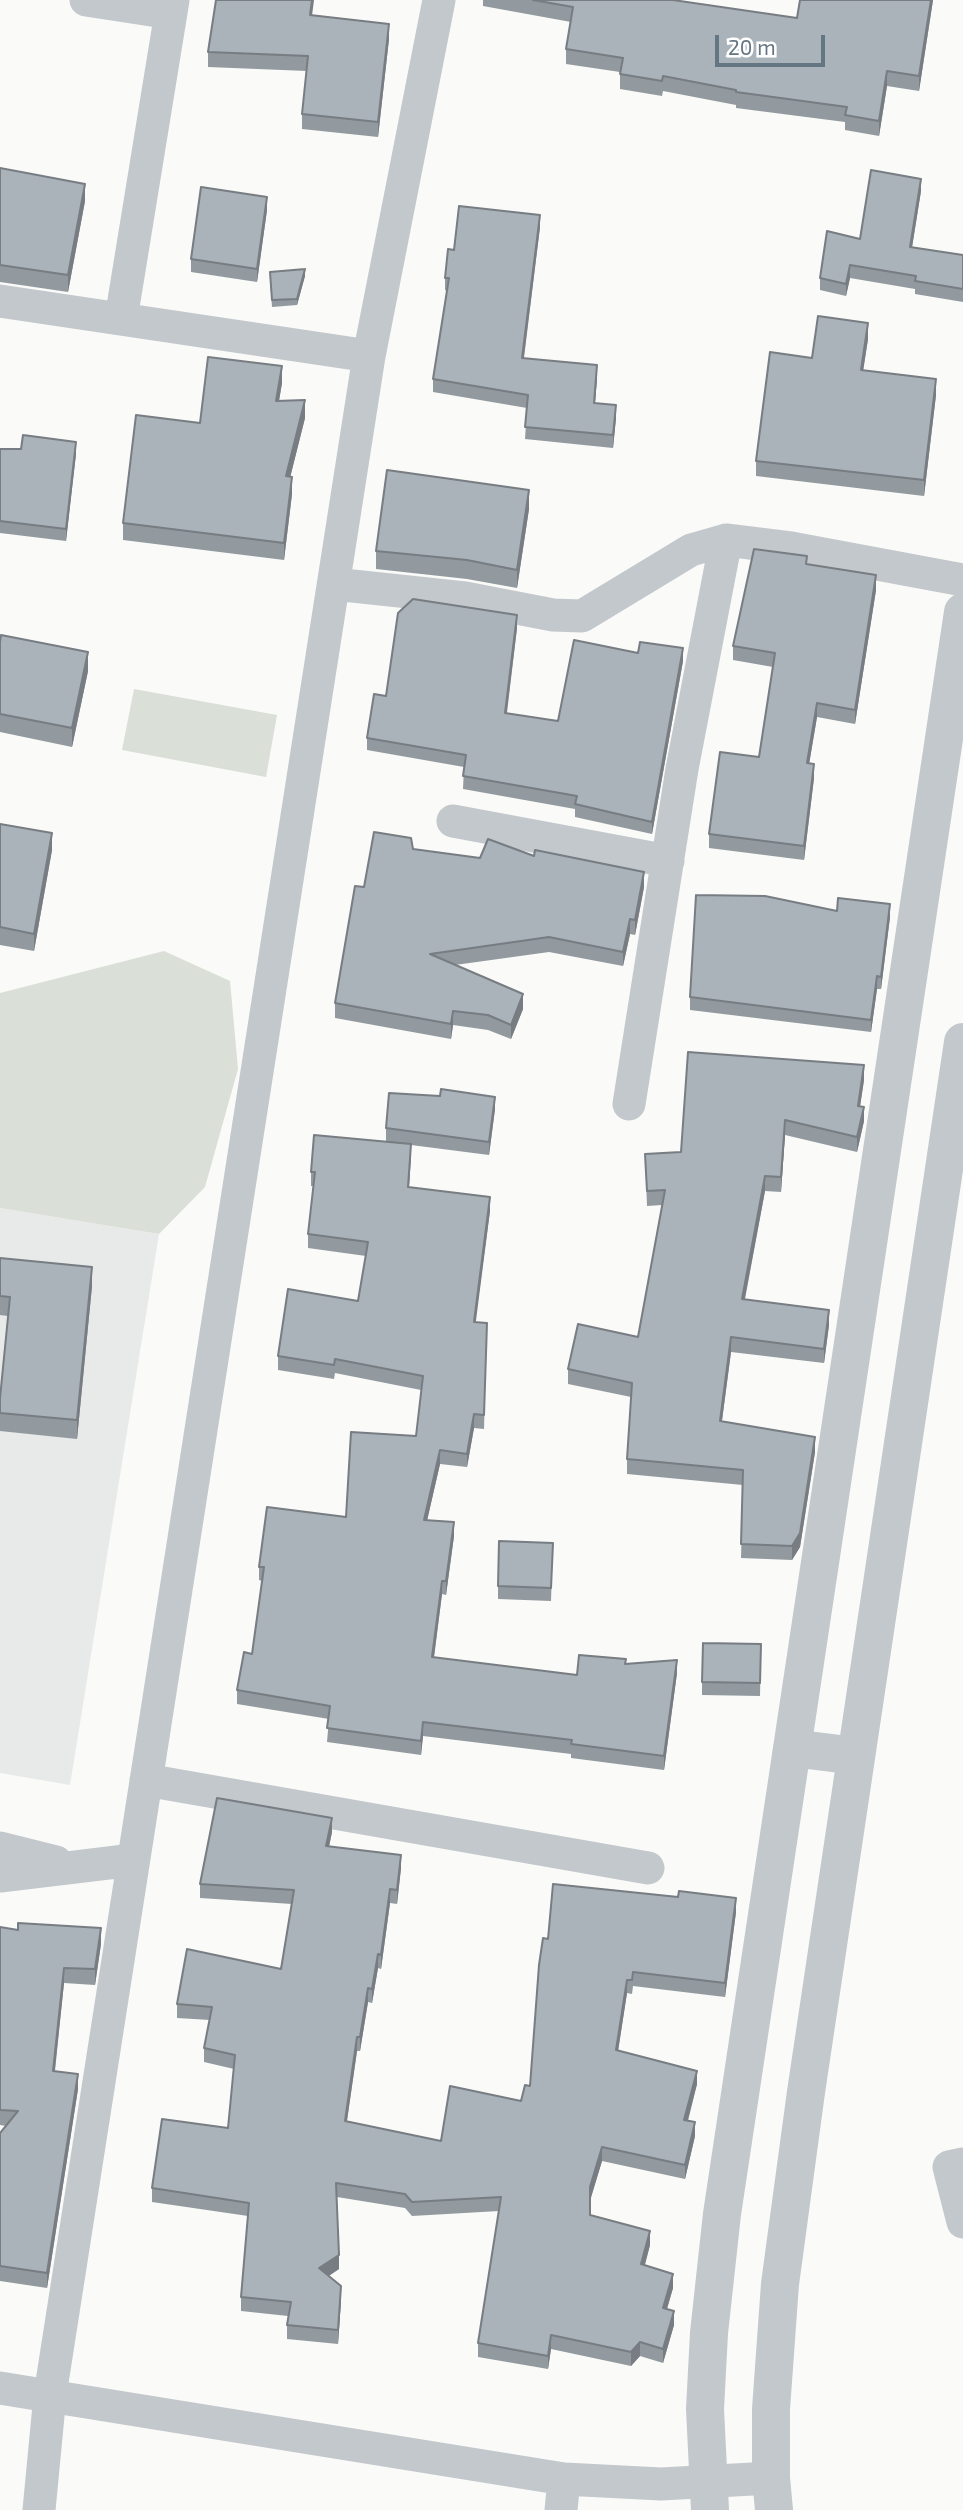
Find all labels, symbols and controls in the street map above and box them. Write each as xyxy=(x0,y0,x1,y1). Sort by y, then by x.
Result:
scale bar xyxy=(718,21,828,65)
text: 20 m xyxy=(728,34,776,59)

